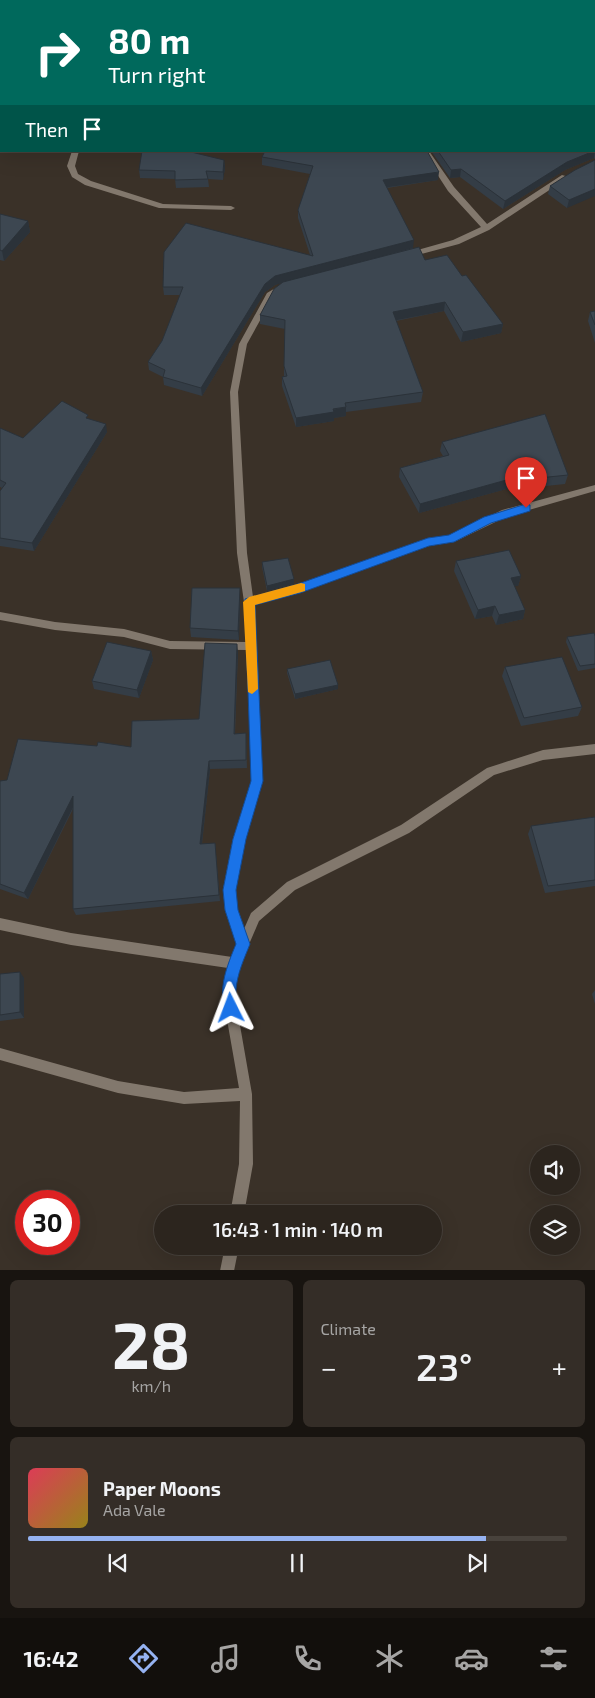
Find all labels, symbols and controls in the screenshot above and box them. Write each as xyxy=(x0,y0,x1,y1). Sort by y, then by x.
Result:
text: 80 m xyxy=(108,19,190,61)
icon: right xyxy=(25,20,90,85)
text: Turn right xyxy=(108,61,206,87)
icon: arrive xyxy=(78,115,106,143)
text: Then xyxy=(25,118,68,141)
pin xyxy=(505,457,547,508)
icon: arrive xyxy=(512,464,540,492)
position arrow xyxy=(204,981,256,1033)
map controls xyxy=(530,1145,580,1255)
button: sound xyxy=(530,1145,580,1195)
speed limit sign: 30 xyxy=(15,1190,80,1255)
button: layers xyxy=(530,1205,580,1255)
text: 16:43 · 1 min · 140 m xyxy=(213,1218,383,1241)
text: 28 xyxy=(112,1304,190,1382)
text: Climate xyxy=(321,1319,376,1338)
text: 23° xyxy=(416,1343,472,1389)
text: − xyxy=(321,1350,337,1384)
text: + xyxy=(552,1350,567,1384)
text: km/h xyxy=(131,1376,171,1395)
text: Paper Moons xyxy=(103,1477,221,1500)
text: Ada Vale xyxy=(103,1500,166,1519)
icon: previous xyxy=(104,1549,132,1577)
icon: pause xyxy=(283,1549,311,1577)
icon: next xyxy=(463,1549,491,1577)
icon: directions xyxy=(126,1641,161,1676)
icon: music xyxy=(208,1641,243,1676)
icon: phone xyxy=(290,1641,325,1676)
icon: climate xyxy=(372,1641,407,1676)
icon: car xyxy=(454,1641,489,1676)
icon: filters xyxy=(536,1641,571,1676)
text: 16:42 xyxy=(24,1645,79,1671)

